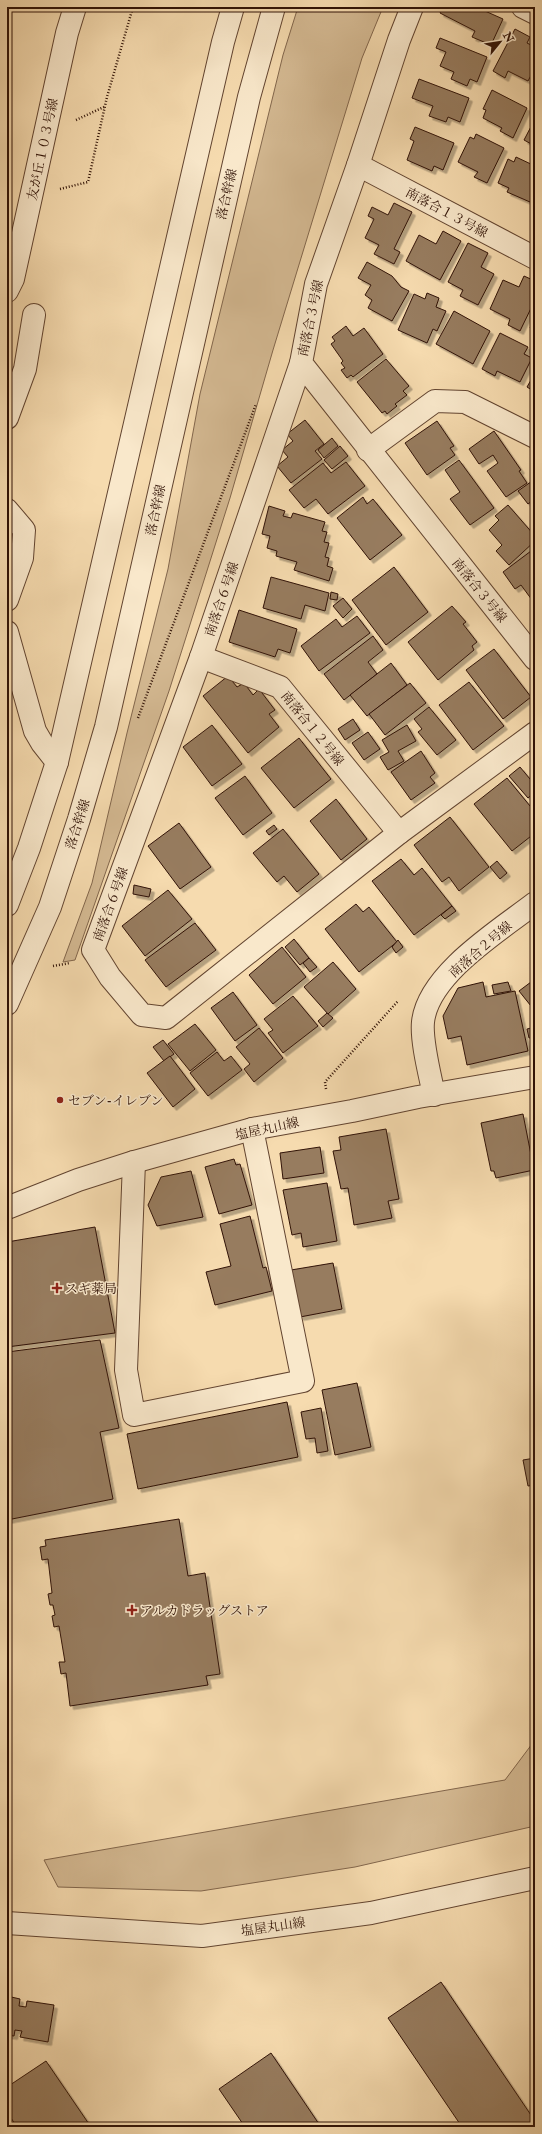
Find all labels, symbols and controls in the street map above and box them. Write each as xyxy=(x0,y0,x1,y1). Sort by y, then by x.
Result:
north arrow xyxy=(480,22,520,62)
text: N xyxy=(500,29,517,46)
street label: 友が丘１０３号線 xyxy=(24,97,62,202)
street label: 落合幹線 xyxy=(213,167,241,221)
street label: 南落合１３号線 xyxy=(403,184,490,241)
street label: 南落合３号線 xyxy=(295,278,327,358)
street label: 落合幹線 xyxy=(143,483,169,537)
street label: 南落合３号線 xyxy=(448,555,510,626)
street label: 南落合６号線 xyxy=(202,560,242,639)
street label: 南落合１２号線 xyxy=(277,688,347,769)
street label: 落合幹線 xyxy=(62,797,94,852)
street label: 南落合６号線 xyxy=(90,865,132,944)
street label: 南落合２号線 xyxy=(446,918,515,981)
place label: セブン-イレブン xyxy=(68,1093,163,1109)
marker: セブン-イレブン xyxy=(55,1095,65,1105)
street label: 塩屋丸山線 xyxy=(234,1114,301,1144)
place label: スギ薬局 xyxy=(65,1281,117,1297)
marker: スギ薬局 xyxy=(52,1283,62,1293)
place label: アルカドラッグストア xyxy=(140,1603,269,1619)
marker: アルカドラッグストア xyxy=(127,1605,137,1615)
street label: 塩屋丸山線 xyxy=(240,1915,306,1939)

